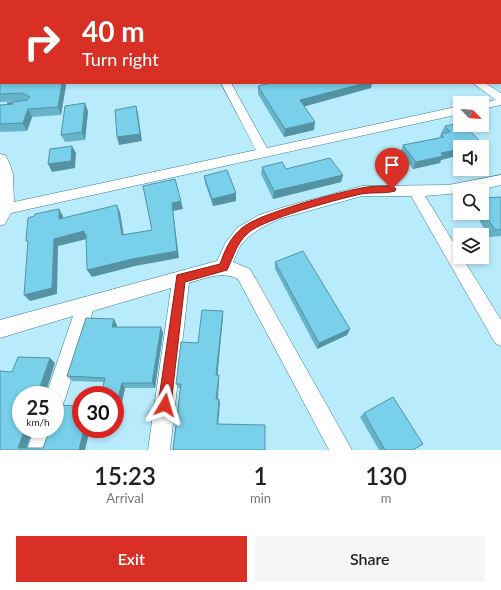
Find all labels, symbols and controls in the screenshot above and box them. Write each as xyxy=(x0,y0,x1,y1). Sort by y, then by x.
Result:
text: 40 m xyxy=(82,14,145,48)
icon: right xyxy=(16,16,68,68)
text: Turn right xyxy=(82,48,159,70)
north arrow xyxy=(453,96,489,132)
map controls xyxy=(453,96,489,264)
button: sound xyxy=(453,140,489,176)
pin xyxy=(375,148,409,189)
icon: arrive xyxy=(381,154,403,176)
button: search xyxy=(453,184,489,220)
button: layers xyxy=(453,228,489,264)
position arrow xyxy=(144,384,186,426)
speed limit sign: 30 xyxy=(72,386,124,438)
text: 25 xyxy=(26,395,50,419)
text: km/h xyxy=(26,416,50,428)
text: 15:23 xyxy=(94,461,156,490)
text: 1 xyxy=(254,461,267,490)
text: 130 xyxy=(365,461,407,490)
text: Arrival xyxy=(106,490,144,506)
text: min xyxy=(250,490,271,506)
text: m xyxy=(381,490,391,506)
button: Exit xyxy=(16,536,247,582)
button: Share xyxy=(255,536,485,582)

